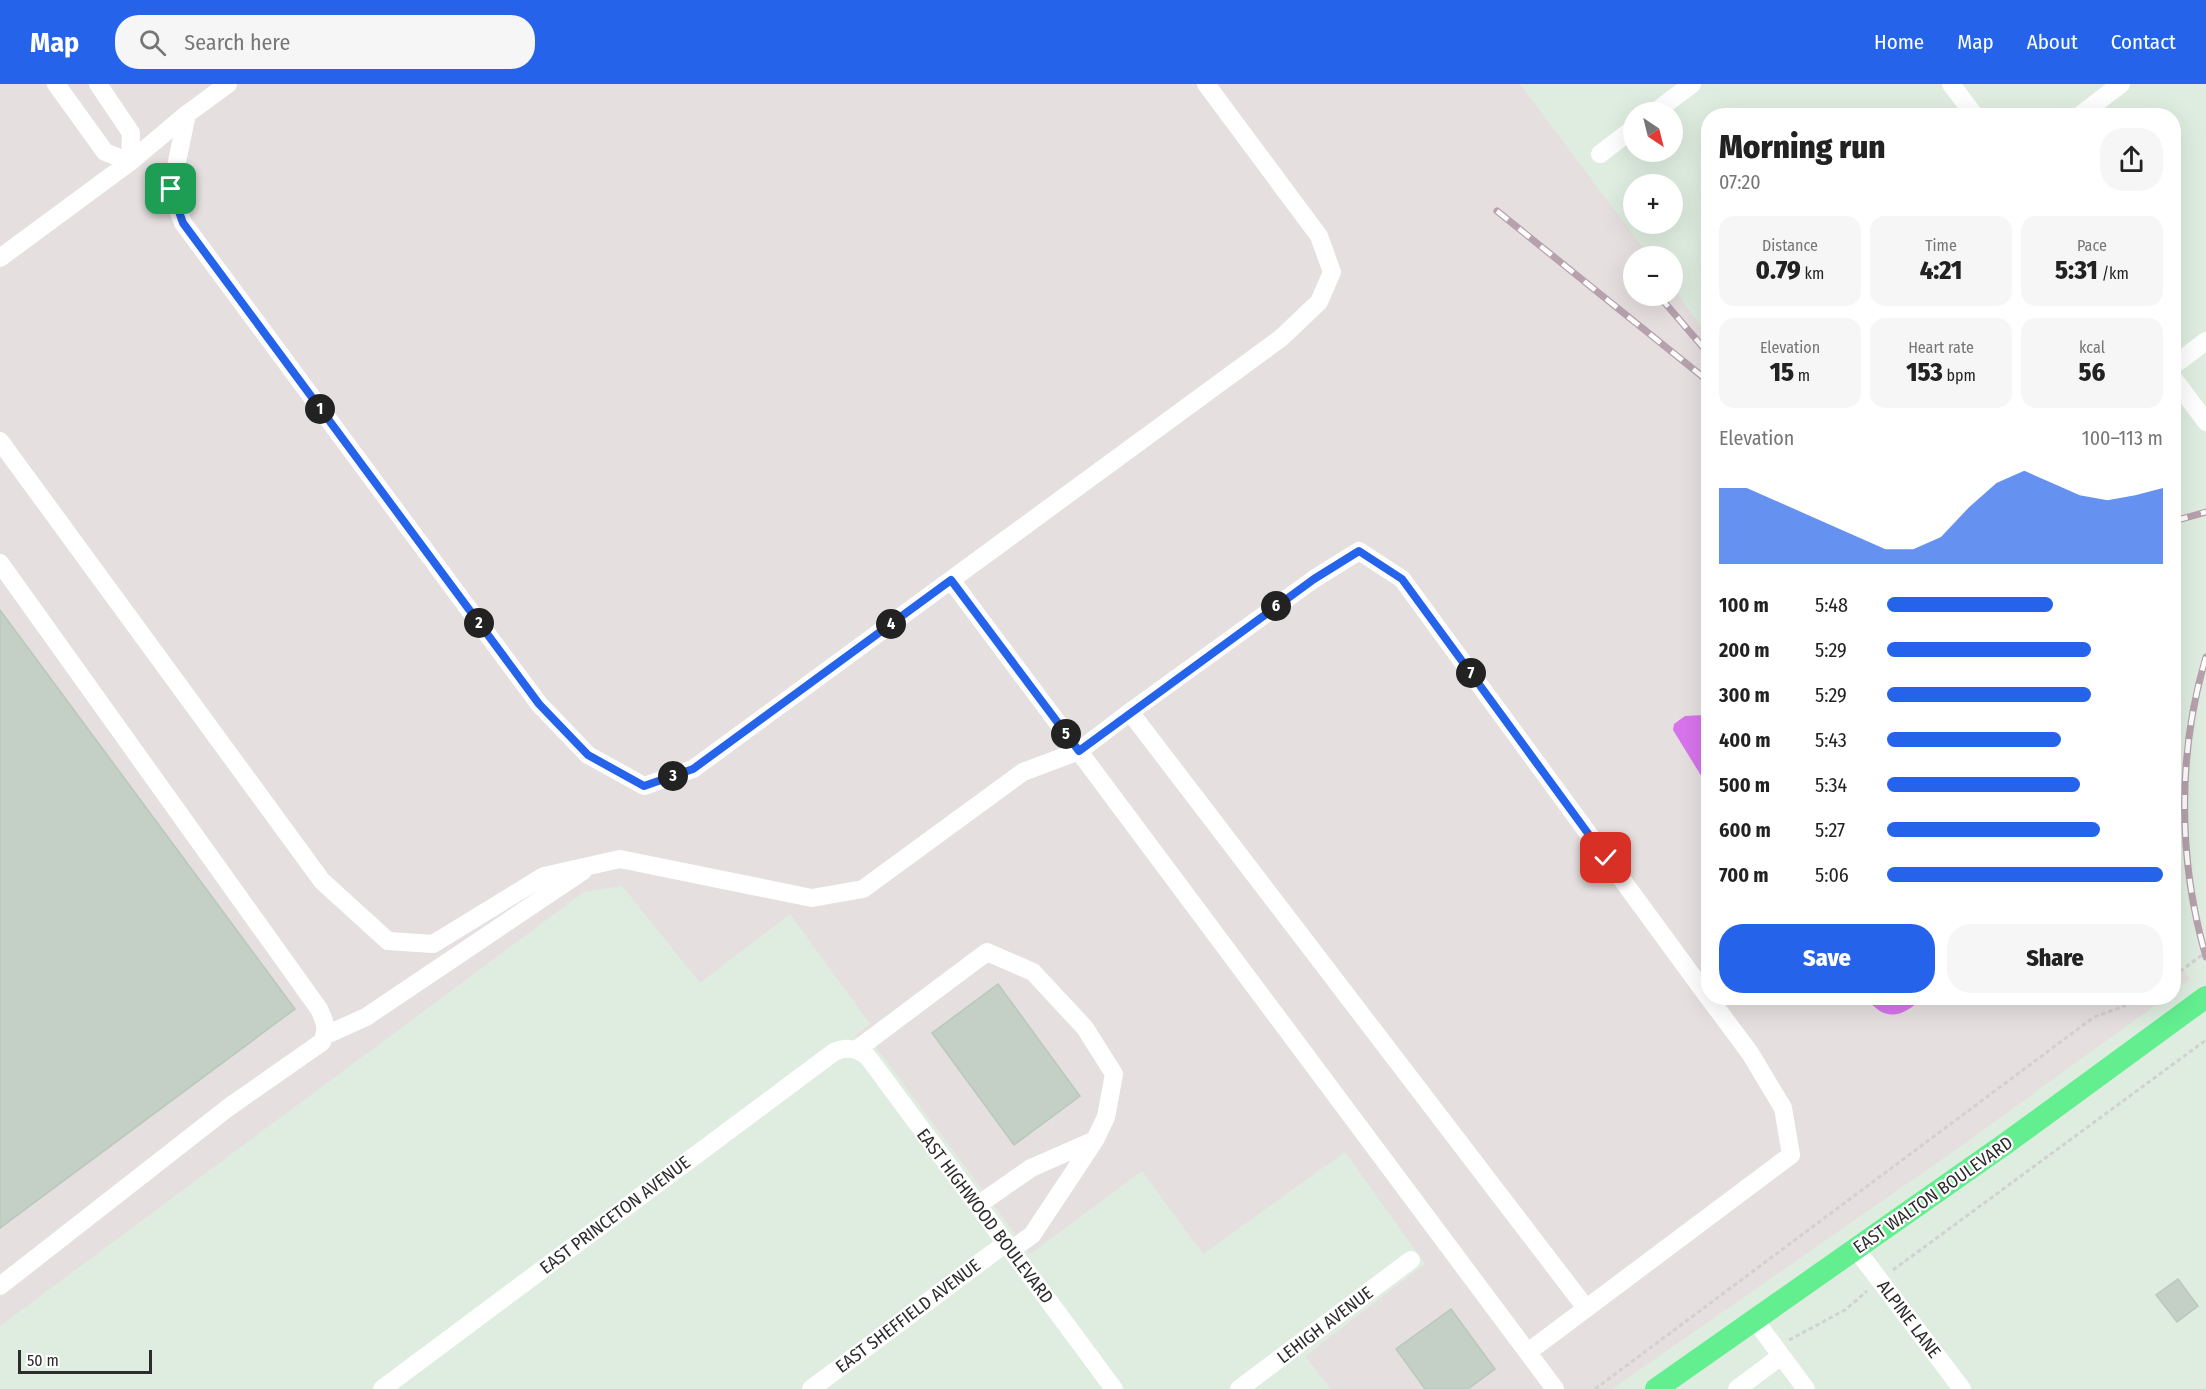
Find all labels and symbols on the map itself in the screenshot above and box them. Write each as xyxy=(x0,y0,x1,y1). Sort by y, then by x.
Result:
north arrow xyxy=(1623,102,1683,162)
pin xyxy=(145,163,196,214)
pin: 1 xyxy=(305,394,335,424)
pin: 6 xyxy=(1261,591,1291,621)
pin: 2 xyxy=(464,608,494,638)
pin: 4 xyxy=(876,609,906,639)
pin: 7 xyxy=(1456,658,1486,688)
pin: 5 xyxy=(1051,719,1081,749)
pin: 3 xyxy=(658,761,688,791)
pin xyxy=(1580,832,1631,883)
street label: EAST HIGHWOOD BOULEVARD xyxy=(912,1124,1058,1308)
street label: EAST WALTON BOULEVARD xyxy=(1849,1132,2017,1258)
street label: EAST PRINCETON AVENUE xyxy=(536,1151,694,1279)
street label: EAST SHEFFIELD AVENUE xyxy=(831,1254,985,1378)
street label: ALPINE LANE xyxy=(1873,1276,1945,1362)
street label: LEHIGH AVENUE xyxy=(1273,1282,1377,1368)
scale bar xyxy=(18,1347,152,1374)

